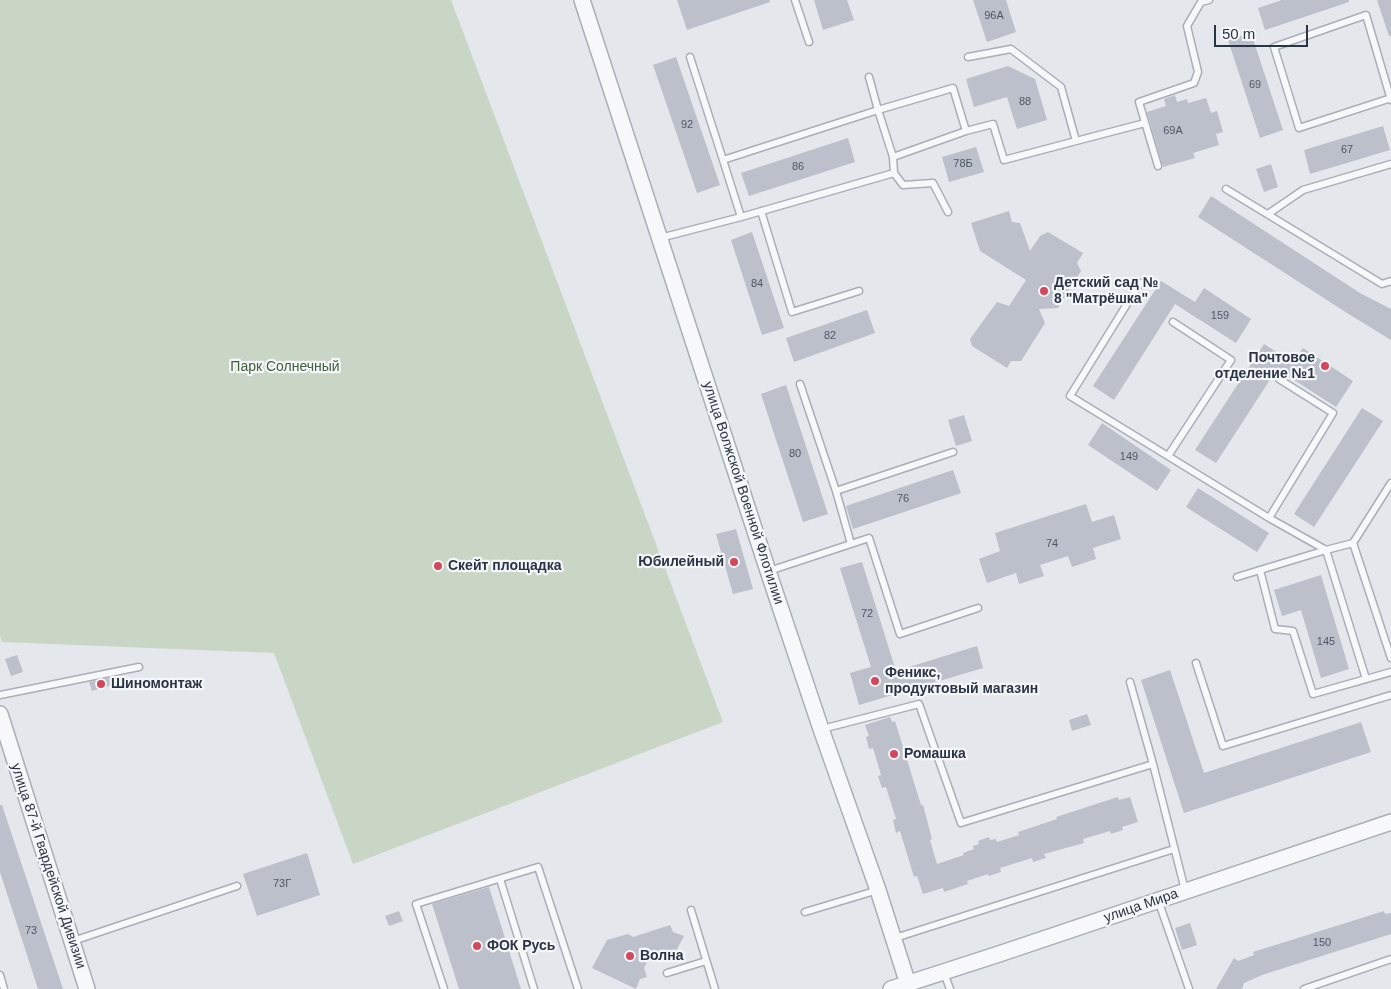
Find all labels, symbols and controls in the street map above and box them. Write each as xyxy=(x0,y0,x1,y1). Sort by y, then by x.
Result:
house number: 96А xyxy=(984,9,1004,23)
scale bar xyxy=(1216,15,1310,47)
text: 50 m xyxy=(1222,25,1255,42)
house number: 69 xyxy=(1249,78,1261,92)
house number: 88 xyxy=(1019,95,1031,109)
house number: 92 xyxy=(681,118,693,132)
house number: 69А xyxy=(1163,124,1183,138)
house number: 67 xyxy=(1341,143,1353,157)
house number: 78Б xyxy=(953,157,973,171)
house number: 86 xyxy=(792,160,804,174)
place label: Детский сад № 8 "Матрёшка" xyxy=(1054,275,1158,308)
house number: 84 xyxy=(751,277,763,291)
marker: Детский сад № 8 "Матрёшка" xyxy=(1038,285,1050,297)
house number: 159 xyxy=(1211,309,1229,323)
house number: 82 xyxy=(824,329,836,343)
place label: Почтовое отделение №1 xyxy=(1215,350,1315,382)
park label: Парк Солнечный xyxy=(230,359,340,375)
marker: Почтовое отделение №1 xyxy=(1319,360,1331,372)
street label: улица Волжской Военной Флотилии xyxy=(699,379,787,607)
house number: 80 xyxy=(789,447,801,461)
house number: 149 xyxy=(1120,450,1138,464)
house number: 76 xyxy=(897,492,909,506)
house number: 74 xyxy=(1046,537,1058,551)
place label: Юбилейный xyxy=(638,554,724,570)
marker: Юбилейный xyxy=(728,556,740,568)
place label: Скейт площадка xyxy=(448,558,561,574)
marker: Скейт площадка xyxy=(432,560,444,572)
house number: 72 xyxy=(861,607,873,621)
house number: 145 xyxy=(1317,635,1335,649)
place label: Феникс, продуктовый магазин xyxy=(885,665,1038,698)
marker: Феникс, продуктовый магазин xyxy=(869,675,881,687)
place label: Шиномонтаж xyxy=(111,676,202,692)
marker: Шиномонтаж xyxy=(95,678,107,690)
place label: Ромашка xyxy=(904,746,966,762)
marker: Ромашка xyxy=(888,748,900,760)
street label: улица 87-й Гвардейской Дивизии xyxy=(7,761,89,971)
house number: 73Г xyxy=(273,877,291,891)
street label: улица Мира xyxy=(1102,885,1180,927)
house number: 73 xyxy=(25,924,37,938)
house number: 150 xyxy=(1313,936,1331,950)
place label: ФОК Русь xyxy=(487,938,555,954)
marker: ФОК Русь xyxy=(471,940,483,952)
place label: Волна xyxy=(640,948,683,964)
marker: Волна xyxy=(624,950,636,962)

